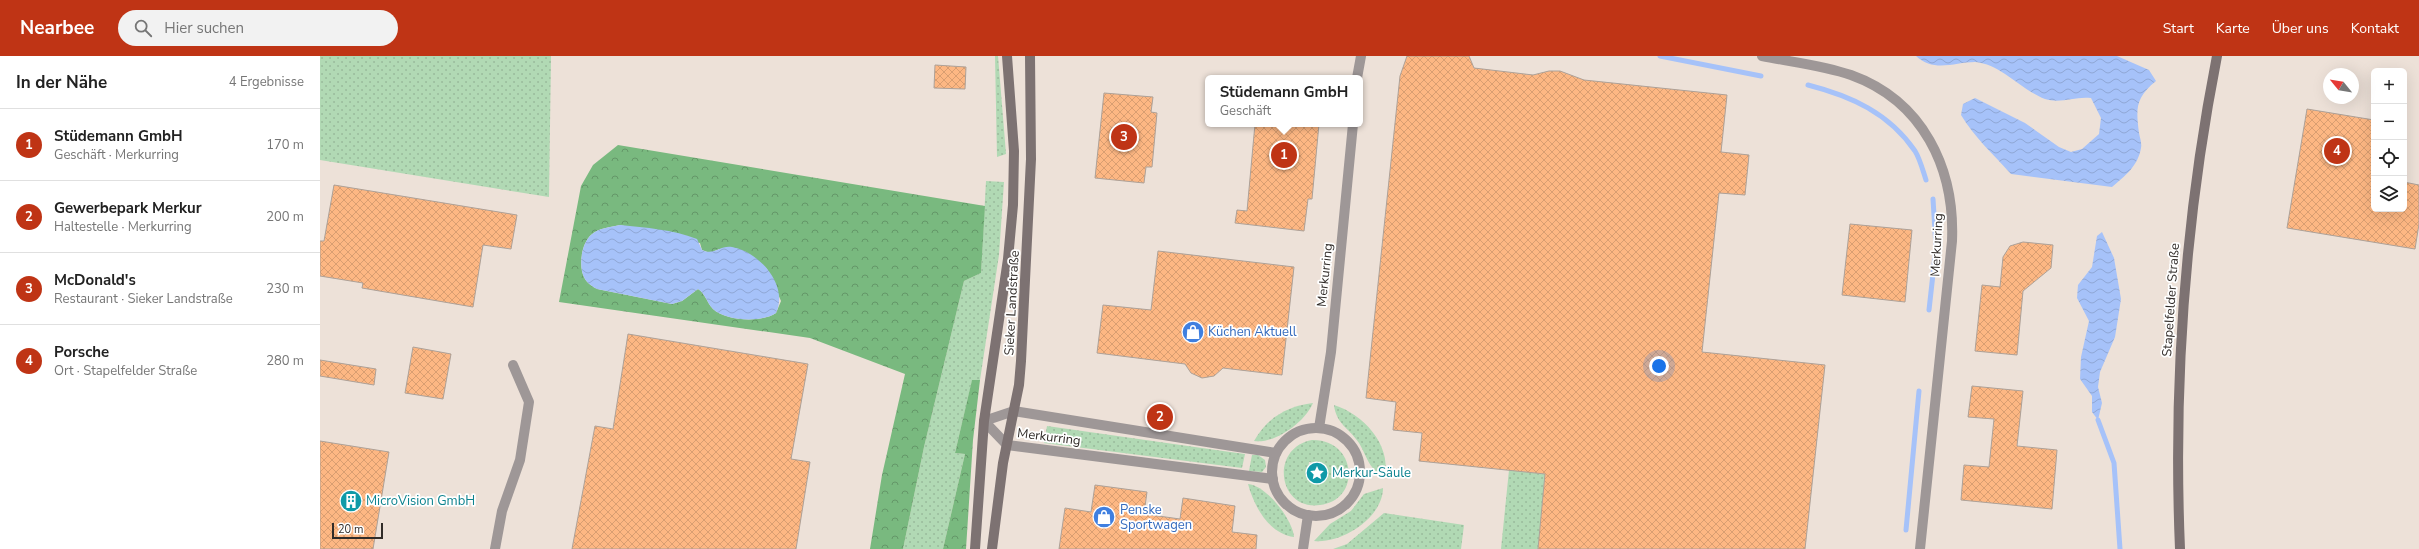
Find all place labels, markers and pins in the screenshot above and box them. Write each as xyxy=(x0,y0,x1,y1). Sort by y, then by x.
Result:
pin: 3 xyxy=(1111,122,1137,152)
pin: 4 xyxy=(2324,136,2350,166)
pin: 1 xyxy=(1271,140,1297,170)
shop icon: Küchen Aktuell xyxy=(1180,319,1206,345)
place label: Küchen Aktuell xyxy=(1208,323,1297,341)
pin: 2 xyxy=(1147,402,1173,432)
place icon: Merkur-Säule xyxy=(1304,460,1330,486)
place label: Merkur-Säule xyxy=(1332,464,1411,482)
building icon: MicroVision GmbH xyxy=(338,488,364,514)
place label: MicroVision GmbH xyxy=(366,492,475,510)
place label: Penske Sportwagen xyxy=(1120,501,1192,534)
shop icon: Penske Sportwagen xyxy=(1091,504,1117,530)

